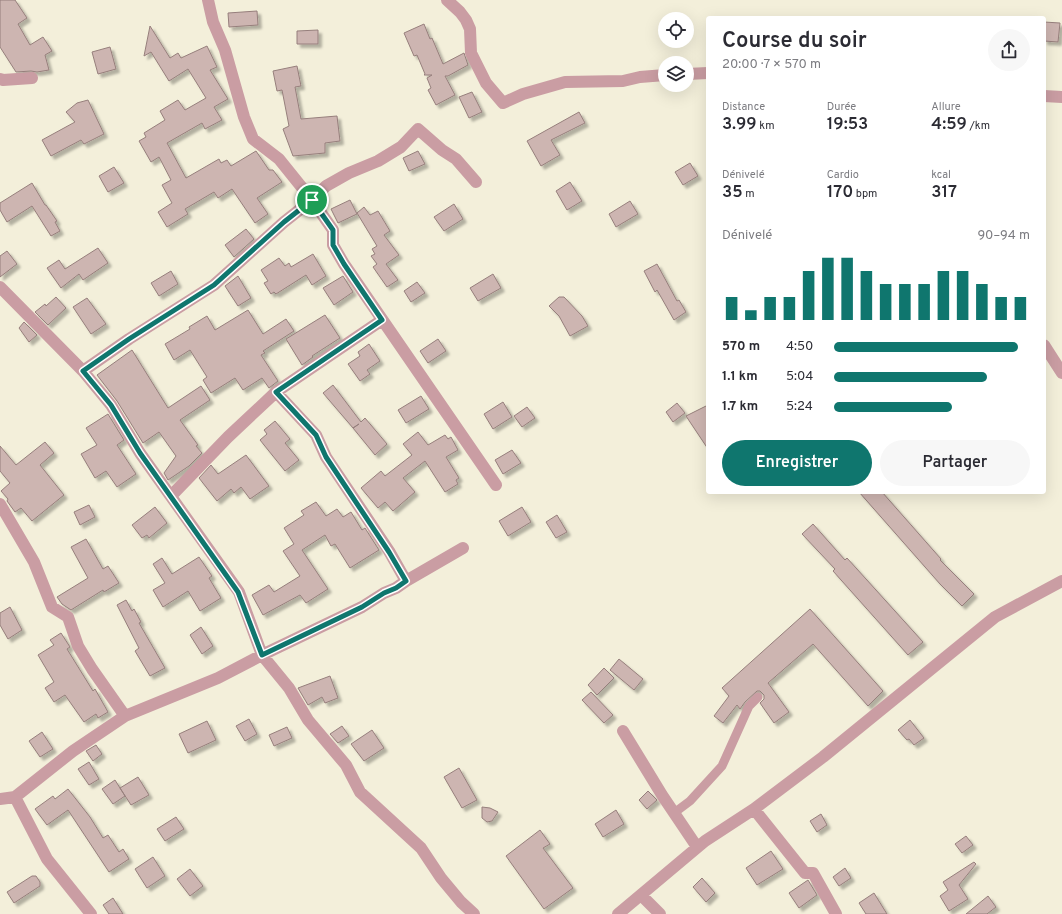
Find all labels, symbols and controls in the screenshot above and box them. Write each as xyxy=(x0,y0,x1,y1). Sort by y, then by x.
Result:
map controls xyxy=(658,12,694,92)
button: locate xyxy=(658,12,694,48)
text: Course du soir xyxy=(722,28,867,55)
button: share xyxy=(988,29,1030,71)
button: layers xyxy=(658,56,694,92)
text: 20:00 · 7 × 570 m xyxy=(722,57,821,73)
text: Distance xyxy=(722,100,765,114)
text: Durée xyxy=(827,100,856,114)
text: Allure xyxy=(931,100,961,114)
text: 3.99 xyxy=(722,114,757,136)
text: 19:53 xyxy=(827,114,868,136)
text: 4:59 xyxy=(931,114,967,136)
text: km xyxy=(757,119,774,133)
text: /km xyxy=(967,119,990,133)
text: Dénivelé xyxy=(722,168,765,182)
text: Cardio xyxy=(827,168,859,182)
text: kcal xyxy=(931,168,951,182)
text: 35 xyxy=(722,182,743,204)
text: 170 xyxy=(827,182,853,204)
text: 317 xyxy=(931,182,957,204)
pin xyxy=(295,183,329,217)
text: m xyxy=(743,187,755,201)
text: bpm xyxy=(853,187,877,201)
icon: arrive xyxy=(301,189,323,211)
text: Dénivelé xyxy=(722,228,772,244)
text: 90–94 m xyxy=(977,228,1030,244)
text: 570 m xyxy=(722,339,760,355)
text: 4:50 xyxy=(786,339,813,355)
text: 1.1 km xyxy=(722,369,758,385)
text: 5:04 xyxy=(786,369,813,385)
text: 1.7 km xyxy=(722,399,758,415)
text: 5:24 xyxy=(786,399,813,415)
button: Enregistrer xyxy=(722,440,872,486)
button: Partager xyxy=(880,440,1030,486)

